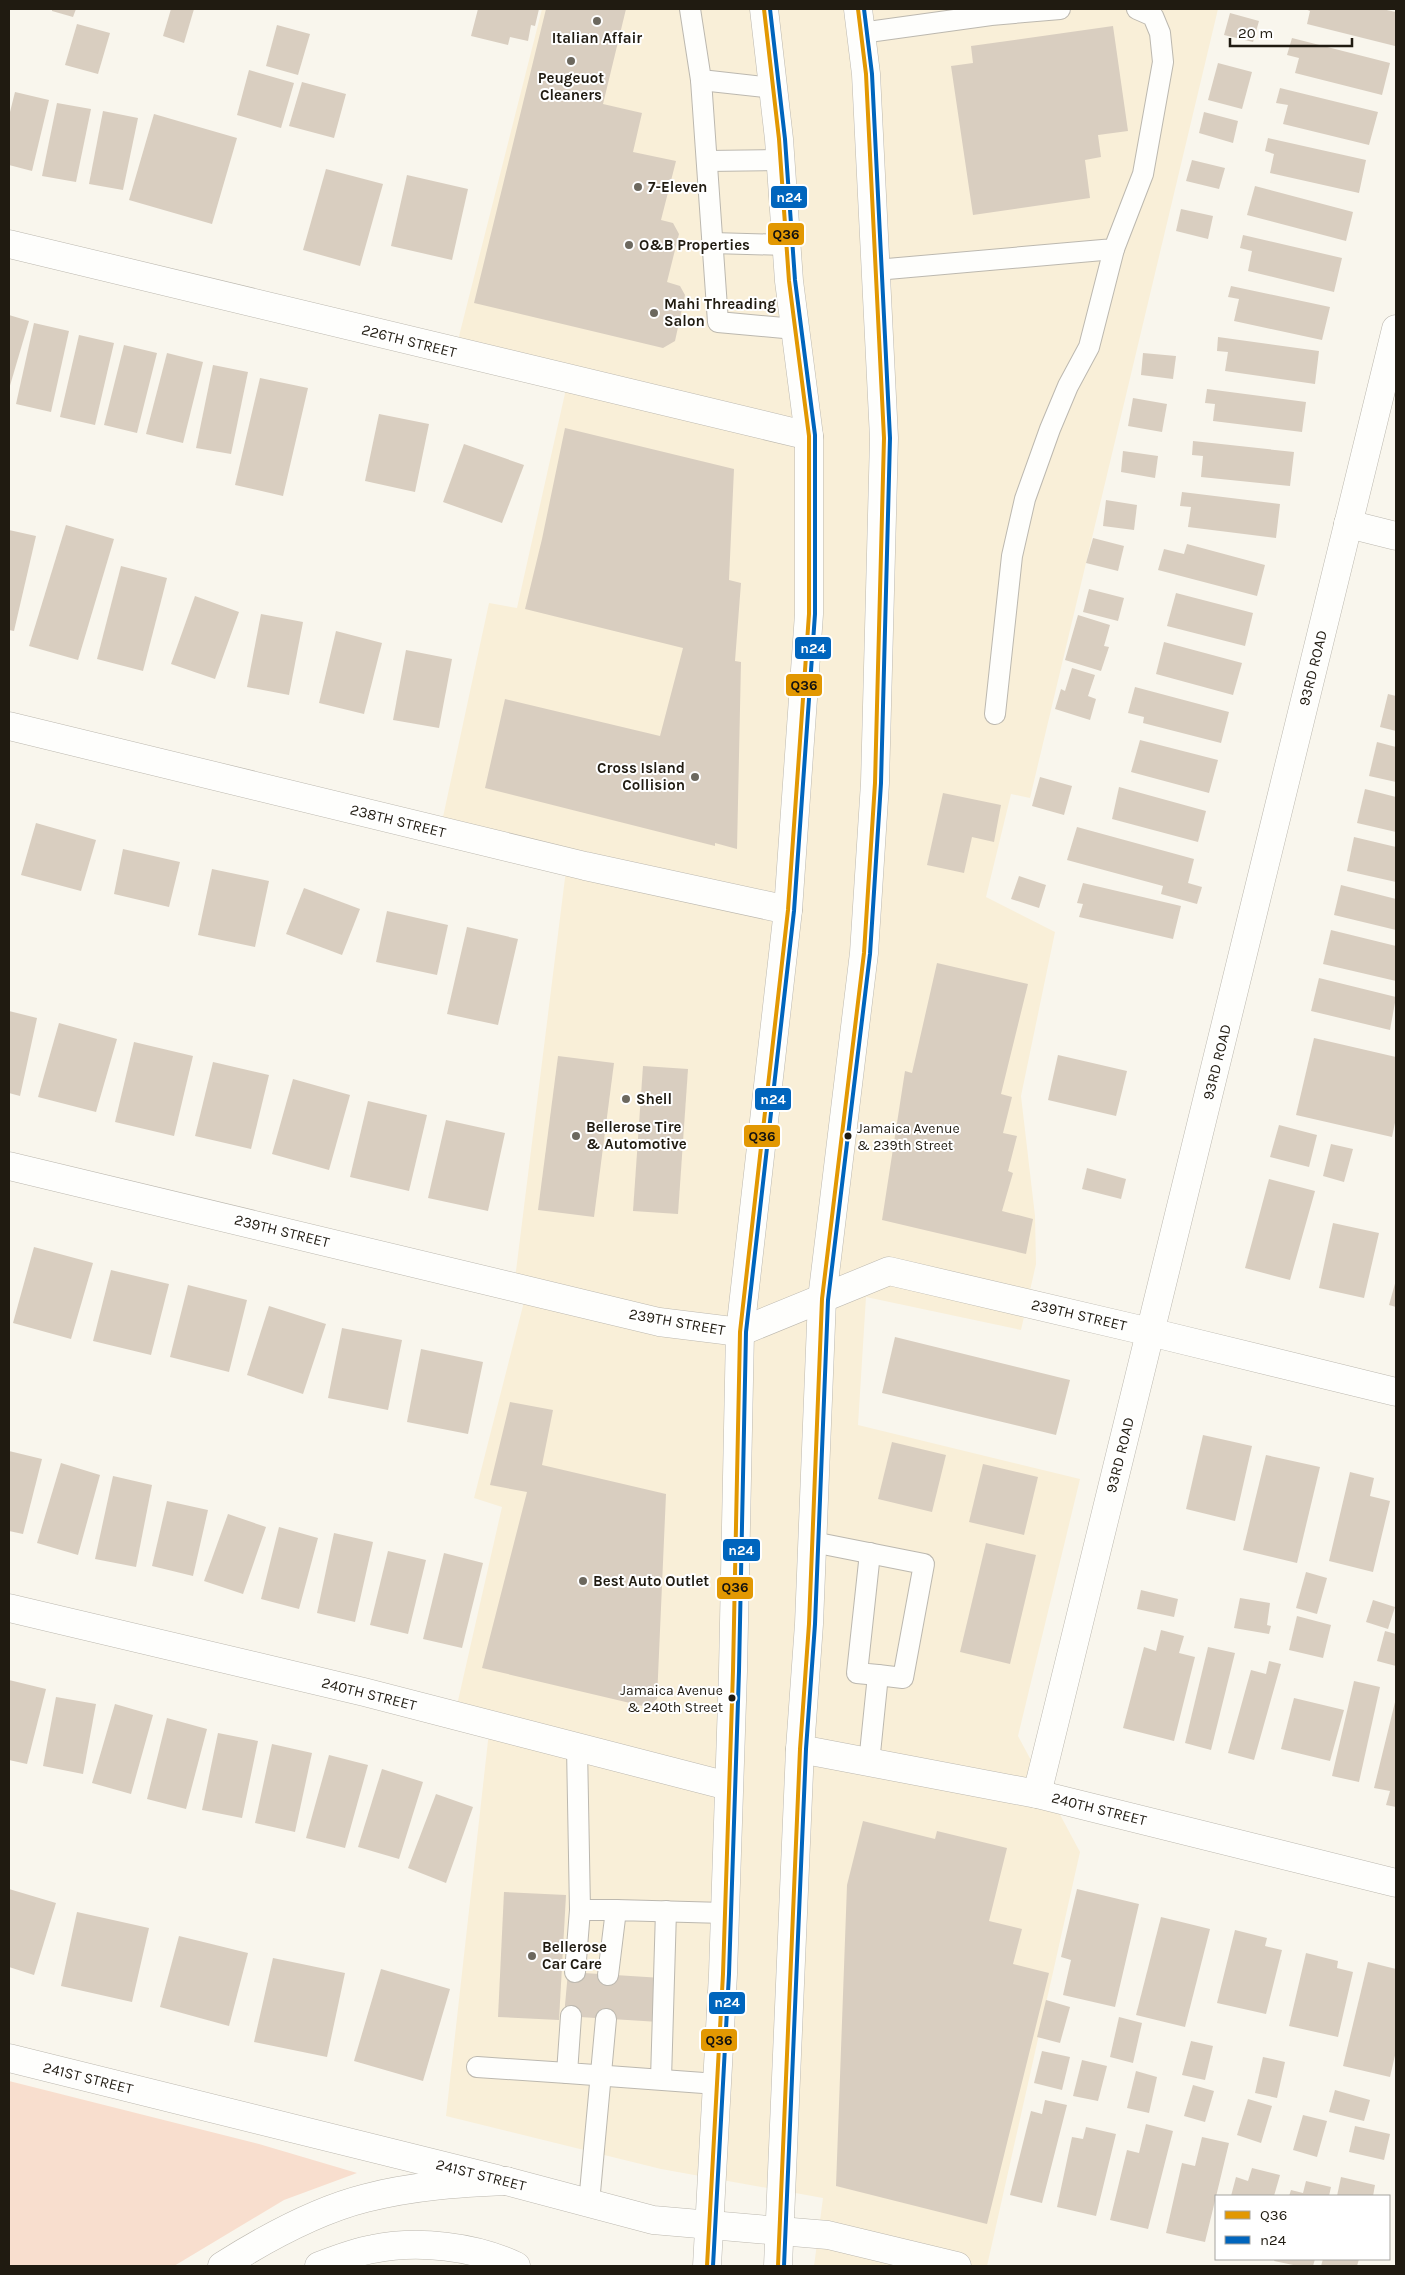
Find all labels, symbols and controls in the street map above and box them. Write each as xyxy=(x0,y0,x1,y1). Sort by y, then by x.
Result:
marker: Italian Affair xyxy=(591,15,603,27)
scale bar xyxy=(1230,15,1352,47)
text: 20 m xyxy=(1238,24,1273,42)
place label: Italian Affair xyxy=(552,29,642,47)
marker: Peugeuot Cleaners xyxy=(565,55,577,67)
place label: Peugeuot Cleaners xyxy=(538,69,604,104)
place label: 7-Eleven xyxy=(648,178,707,196)
marker: 7-Eleven xyxy=(632,181,644,193)
line badge: n24 xyxy=(770,185,808,209)
text: n24 xyxy=(776,189,802,206)
line badge: Q36 xyxy=(767,222,805,246)
text: Q36 xyxy=(773,226,799,243)
place label: O&B Properties xyxy=(639,236,750,254)
marker: O&B Properties xyxy=(623,239,635,251)
place label: Mahi Threading Salon xyxy=(664,295,776,330)
marker: Mahi Threading Salon xyxy=(648,307,660,319)
street label: 226TH STREET xyxy=(360,321,459,362)
street label: 93RD ROAD xyxy=(1295,628,1331,708)
line badge: n24 xyxy=(794,636,832,660)
text: n24 xyxy=(800,640,826,657)
line badge: Q36 xyxy=(785,673,823,697)
text: Q36 xyxy=(791,677,817,694)
place label: Cross Island Collision xyxy=(597,759,685,794)
marker: Cross Island Collision xyxy=(689,771,701,783)
street label: 238TH STREET xyxy=(348,800,448,842)
street label: 93RD ROAD xyxy=(1199,1022,1235,1102)
line badge: n24 xyxy=(754,1087,792,1111)
place label: Shell xyxy=(636,1090,672,1108)
text: n24 xyxy=(760,1091,786,1108)
marker: Shell xyxy=(620,1093,632,1105)
place label: Bellerose Tire & Automotive xyxy=(586,1118,687,1153)
place label: Jamaica Avenue & 239th Street xyxy=(857,1120,960,1154)
line badge: Q36 xyxy=(743,1124,781,1148)
text: Q36 xyxy=(749,1128,775,1145)
marker: Bellerose Tire & Automotive xyxy=(570,1130,582,1142)
marker: Jamaica Avenue & 239th Street xyxy=(843,1131,853,1141)
street label: 239TH STREET xyxy=(233,1210,332,1252)
street label: 239TH STREET xyxy=(1029,1295,1129,1335)
street label: 239TH STREET xyxy=(627,1305,727,1339)
street label: 93RD ROAD xyxy=(1102,1415,1138,1495)
line badge: n24 xyxy=(722,1538,761,1562)
text: n24 xyxy=(728,1542,754,1559)
place label: Best Auto Outlet xyxy=(593,1572,709,1590)
marker: Best Auto Outlet xyxy=(577,1575,589,1587)
line badge: Q36 xyxy=(716,1576,754,1600)
text: Q36 xyxy=(722,1579,748,1596)
street label: 240TH STREET xyxy=(320,1674,419,1715)
place label: Jamaica Avenue & 240th Street xyxy=(620,1682,723,1716)
marker: Jamaica Avenue & 240th Street xyxy=(727,1693,737,1703)
street label: 240TH STREET xyxy=(1050,1789,1149,1830)
place label: Bellerose Car Care xyxy=(542,1938,607,1973)
marker: Bellerose Car Care xyxy=(526,1950,538,1962)
line badge: n24 xyxy=(708,1991,746,2015)
text: n24 xyxy=(714,1994,740,2011)
line badge: Q36 xyxy=(700,2028,738,2052)
text: Q36 xyxy=(706,2032,732,2049)
street label: 241ST STREET xyxy=(41,2058,135,2098)
street label: 241ST STREET xyxy=(434,2155,528,2195)
legend xyxy=(1215,2195,1390,2260)
text: Q36 xyxy=(1260,2206,1287,2224)
text: n24 xyxy=(1260,2231,1287,2249)

